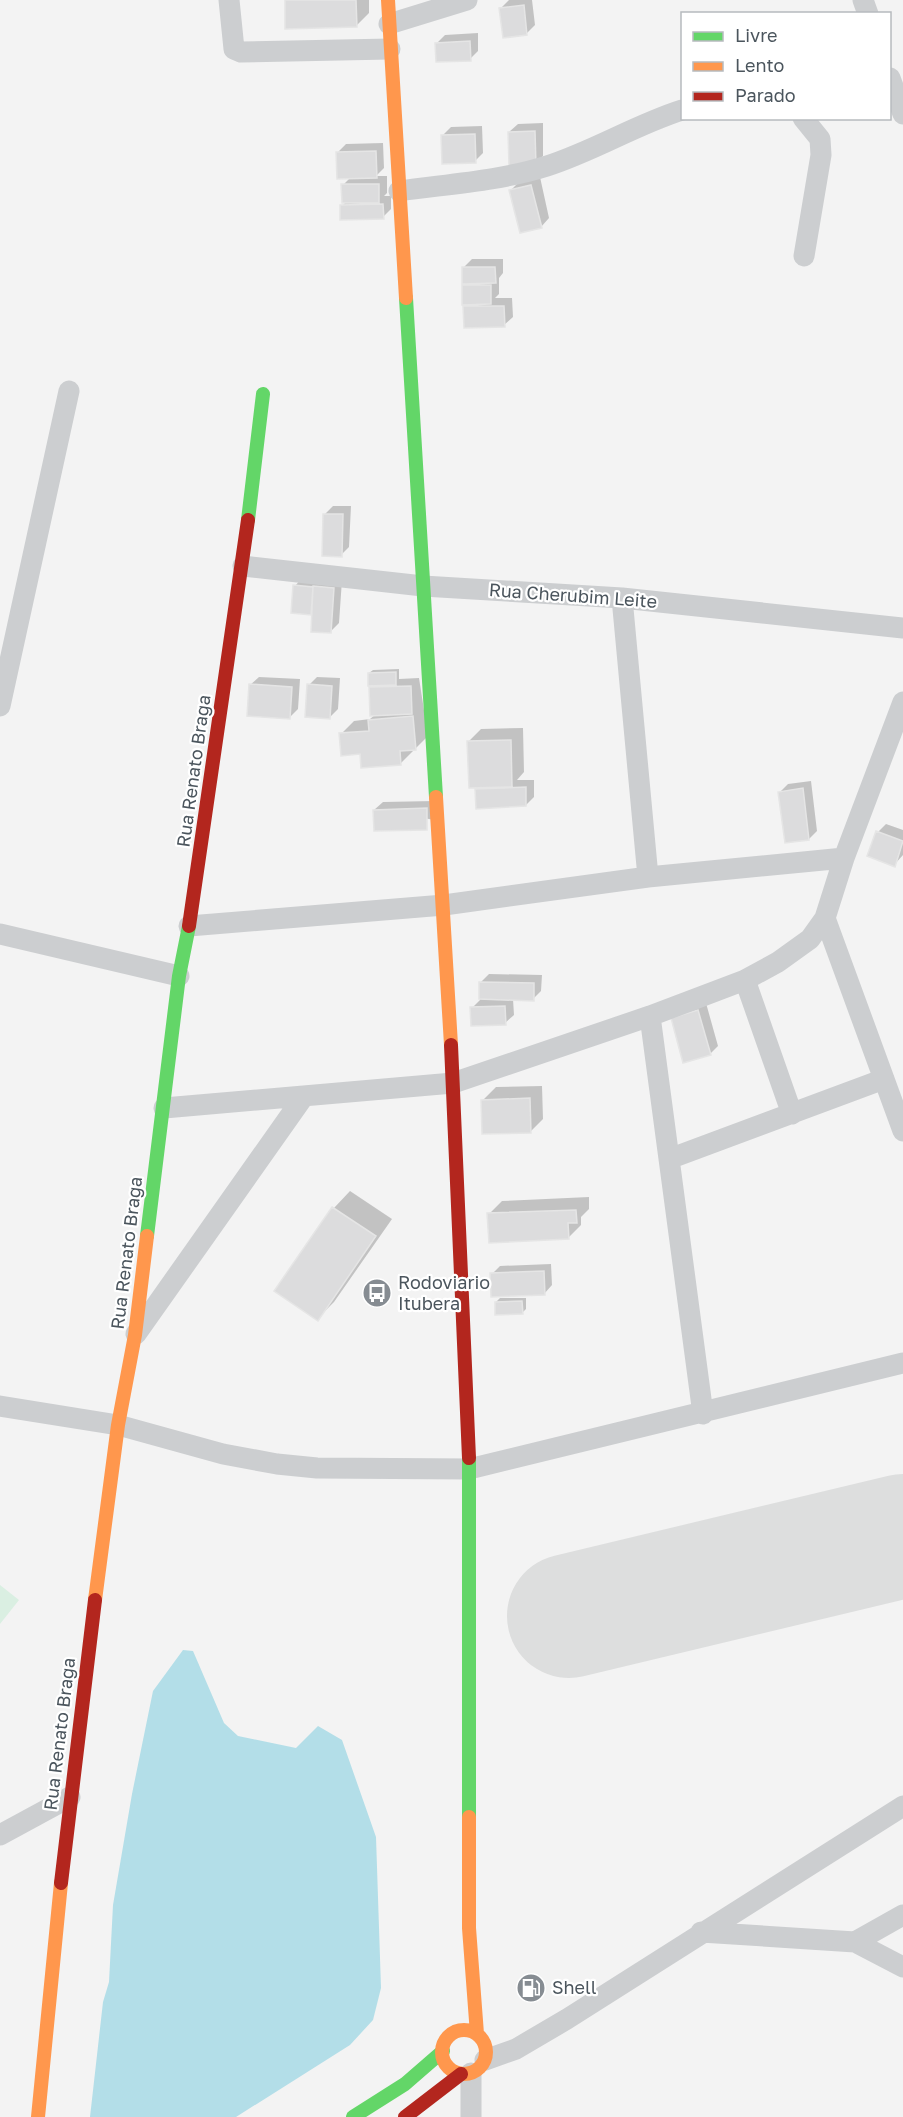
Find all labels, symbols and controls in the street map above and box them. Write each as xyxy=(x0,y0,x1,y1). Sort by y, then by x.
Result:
legend xyxy=(681,12,891,120)
text: Livre xyxy=(735,24,777,46)
text: Lento xyxy=(735,54,784,76)
text: Parado xyxy=(735,84,796,106)
street label: Rua Cherubim Leite xyxy=(488,578,658,612)
street label: Rua Renato Braga xyxy=(171,693,215,849)
street label: Rua Renato Braga xyxy=(106,1175,146,1331)
place label: Rodoviario Itubera xyxy=(398,1271,490,1314)
bus stop icon: Rodoviario Itubera xyxy=(361,1277,393,1309)
street label: Rua Renato Braga xyxy=(39,1656,79,1812)
fuel station icon: Shell xyxy=(515,1972,547,2004)
place label: Shell xyxy=(552,1976,597,1998)

